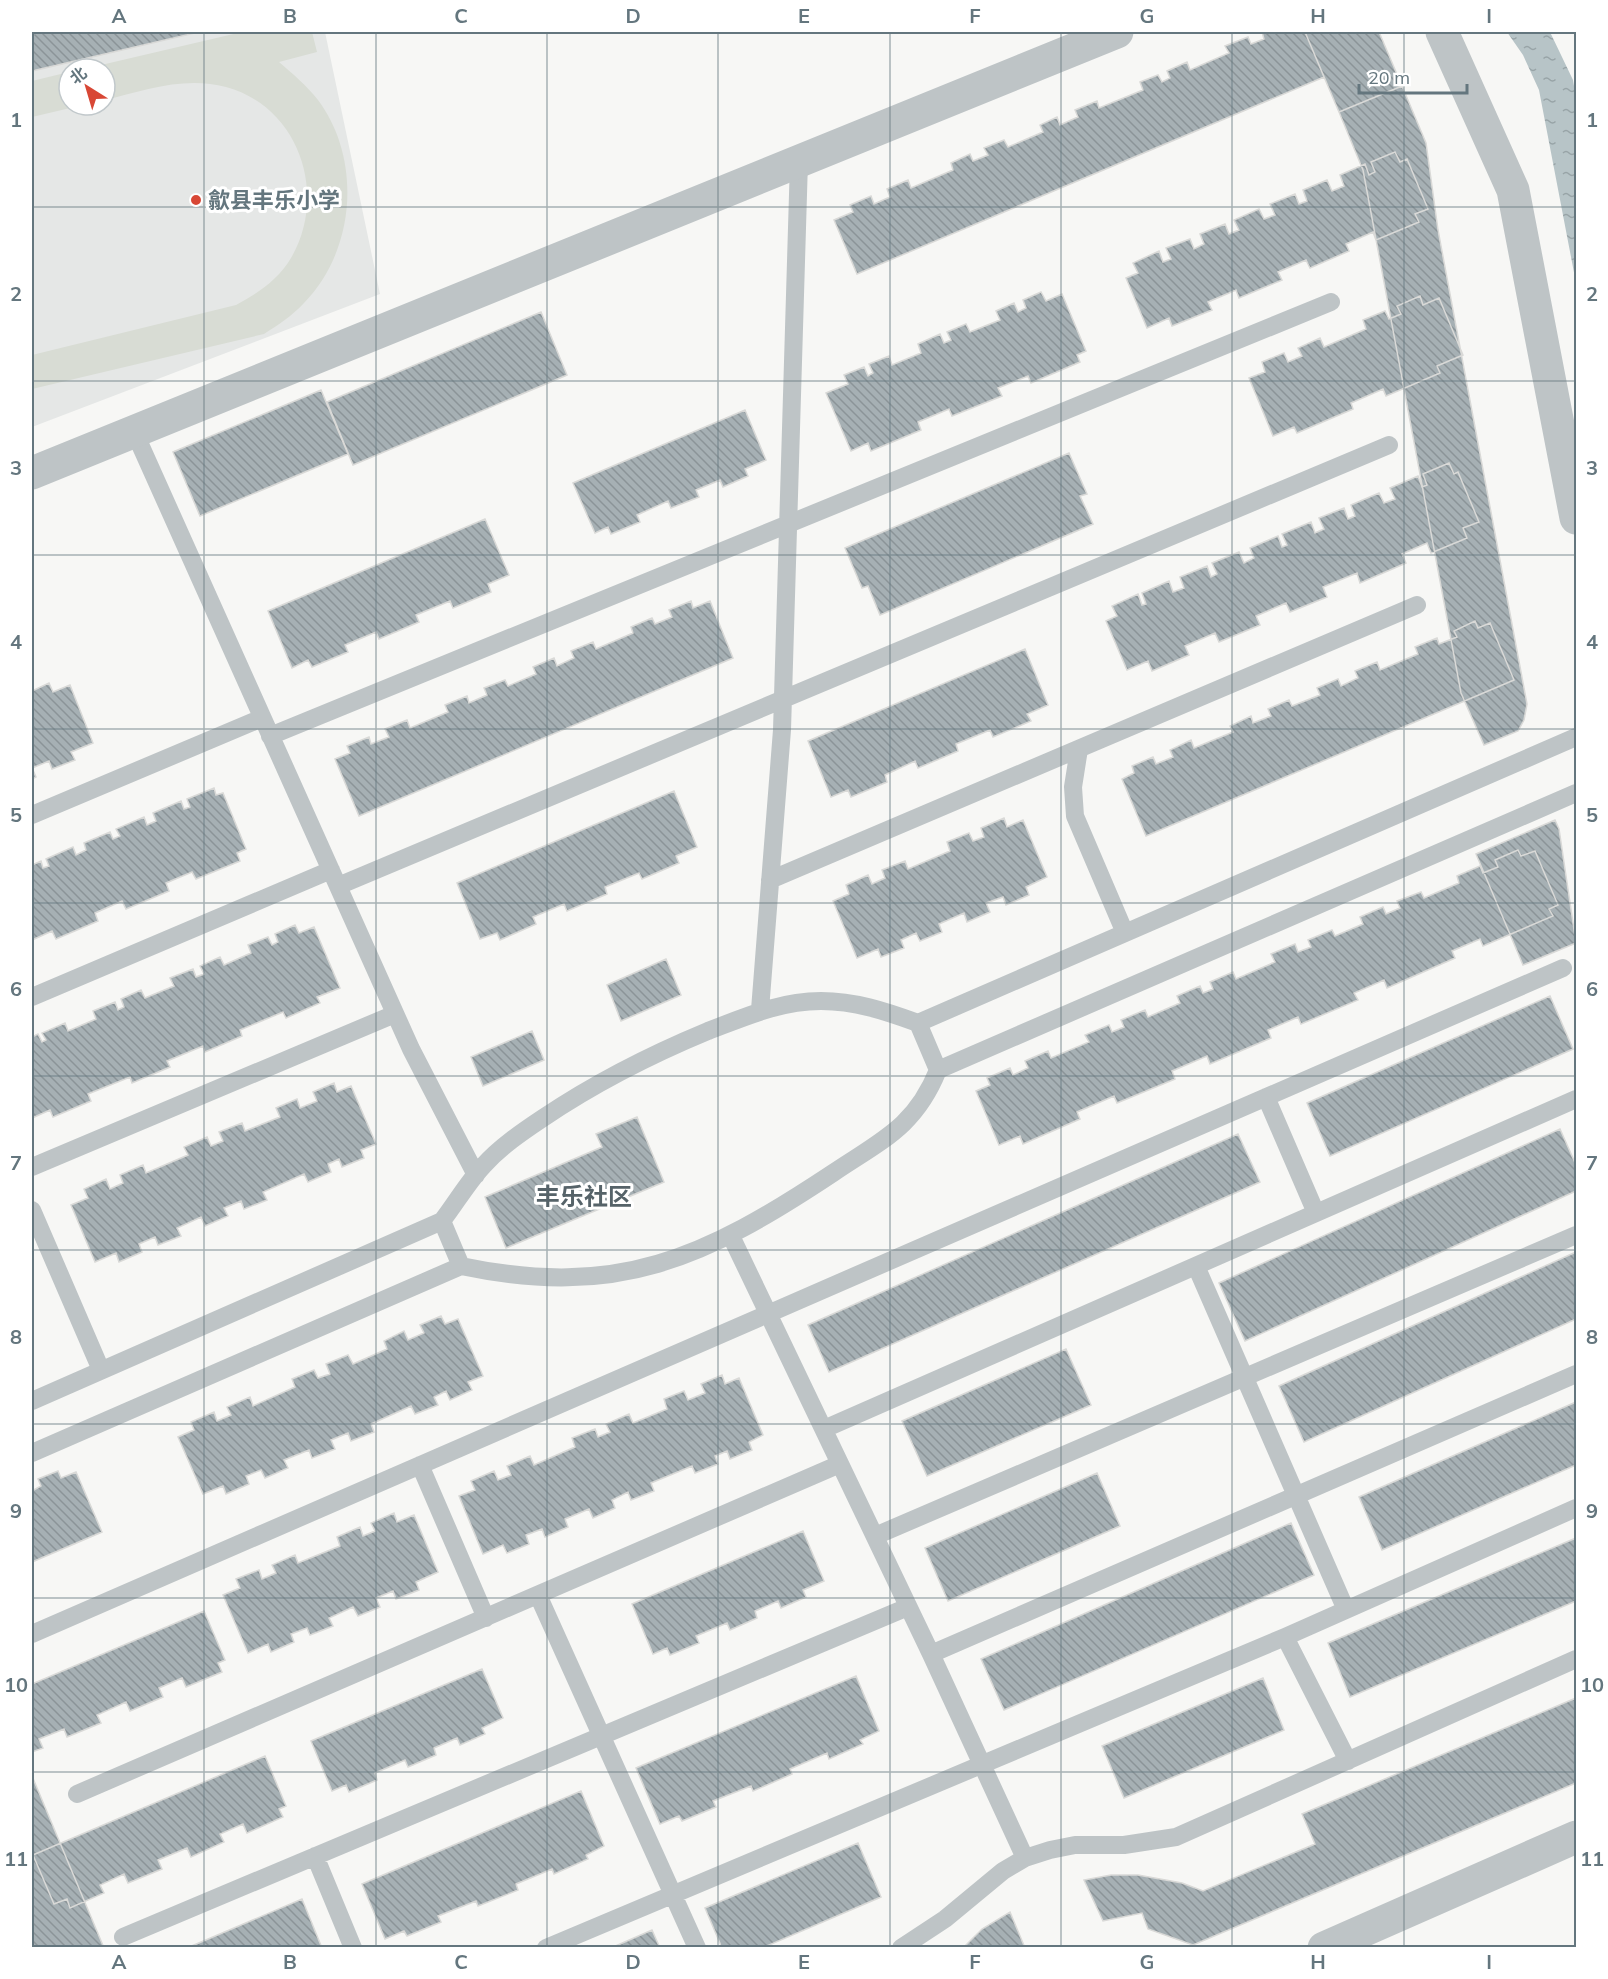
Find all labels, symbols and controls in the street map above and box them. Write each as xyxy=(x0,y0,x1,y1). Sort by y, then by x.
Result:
text: A xyxy=(112,3,127,28)
text: B xyxy=(283,3,297,28)
text: C xyxy=(454,3,468,28)
text: D xyxy=(625,3,641,28)
text: E xyxy=(798,3,810,28)
text: F xyxy=(969,3,981,28)
text: G xyxy=(1140,3,1154,28)
text: H xyxy=(1310,3,1326,28)
text: I xyxy=(1486,3,1492,28)
north arrow xyxy=(57,57,117,117)
scale bar xyxy=(1359,57,1467,95)
text: 北 xyxy=(66,62,90,88)
text: 20 m xyxy=(1368,66,1410,89)
text: 1 xyxy=(10,107,22,132)
text: 1 xyxy=(1586,107,1598,132)
place label: 歙县丰乐小学 xyxy=(208,186,340,214)
marker: 歙县丰乐小学 xyxy=(189,193,203,207)
text: 2 xyxy=(10,281,22,306)
text: 2 xyxy=(1586,281,1598,306)
text: 3 xyxy=(10,455,22,480)
text: 3 xyxy=(1586,455,1598,480)
text: 4 xyxy=(10,629,22,654)
text: 4 xyxy=(1586,629,1598,654)
text: 5 xyxy=(10,802,22,827)
text: 5 xyxy=(1586,802,1598,827)
text: 6 xyxy=(10,976,22,1001)
text: 6 xyxy=(1586,976,1598,1001)
text: 7 xyxy=(10,1150,22,1175)
text: 7 xyxy=(1586,1150,1598,1175)
district label: 丰乐社区 xyxy=(536,1181,632,1211)
text: 8 xyxy=(10,1324,22,1349)
text: 8 xyxy=(1586,1324,1598,1349)
text: 9 xyxy=(10,1498,22,1523)
text: 9 xyxy=(1586,1498,1598,1523)
text: 10 xyxy=(4,1672,28,1697)
text: 10 xyxy=(1580,1672,1604,1697)
text: 11 xyxy=(4,1846,28,1871)
text: 11 xyxy=(1580,1846,1604,1871)
text: A xyxy=(112,1949,127,1974)
text: B xyxy=(283,1949,297,1974)
text: C xyxy=(454,1949,468,1974)
text: D xyxy=(625,1949,641,1974)
text: E xyxy=(798,1949,810,1974)
text: F xyxy=(969,1949,981,1974)
text: G xyxy=(1140,1949,1154,1974)
text: H xyxy=(1310,1949,1326,1974)
text: I xyxy=(1486,1949,1492,1974)

